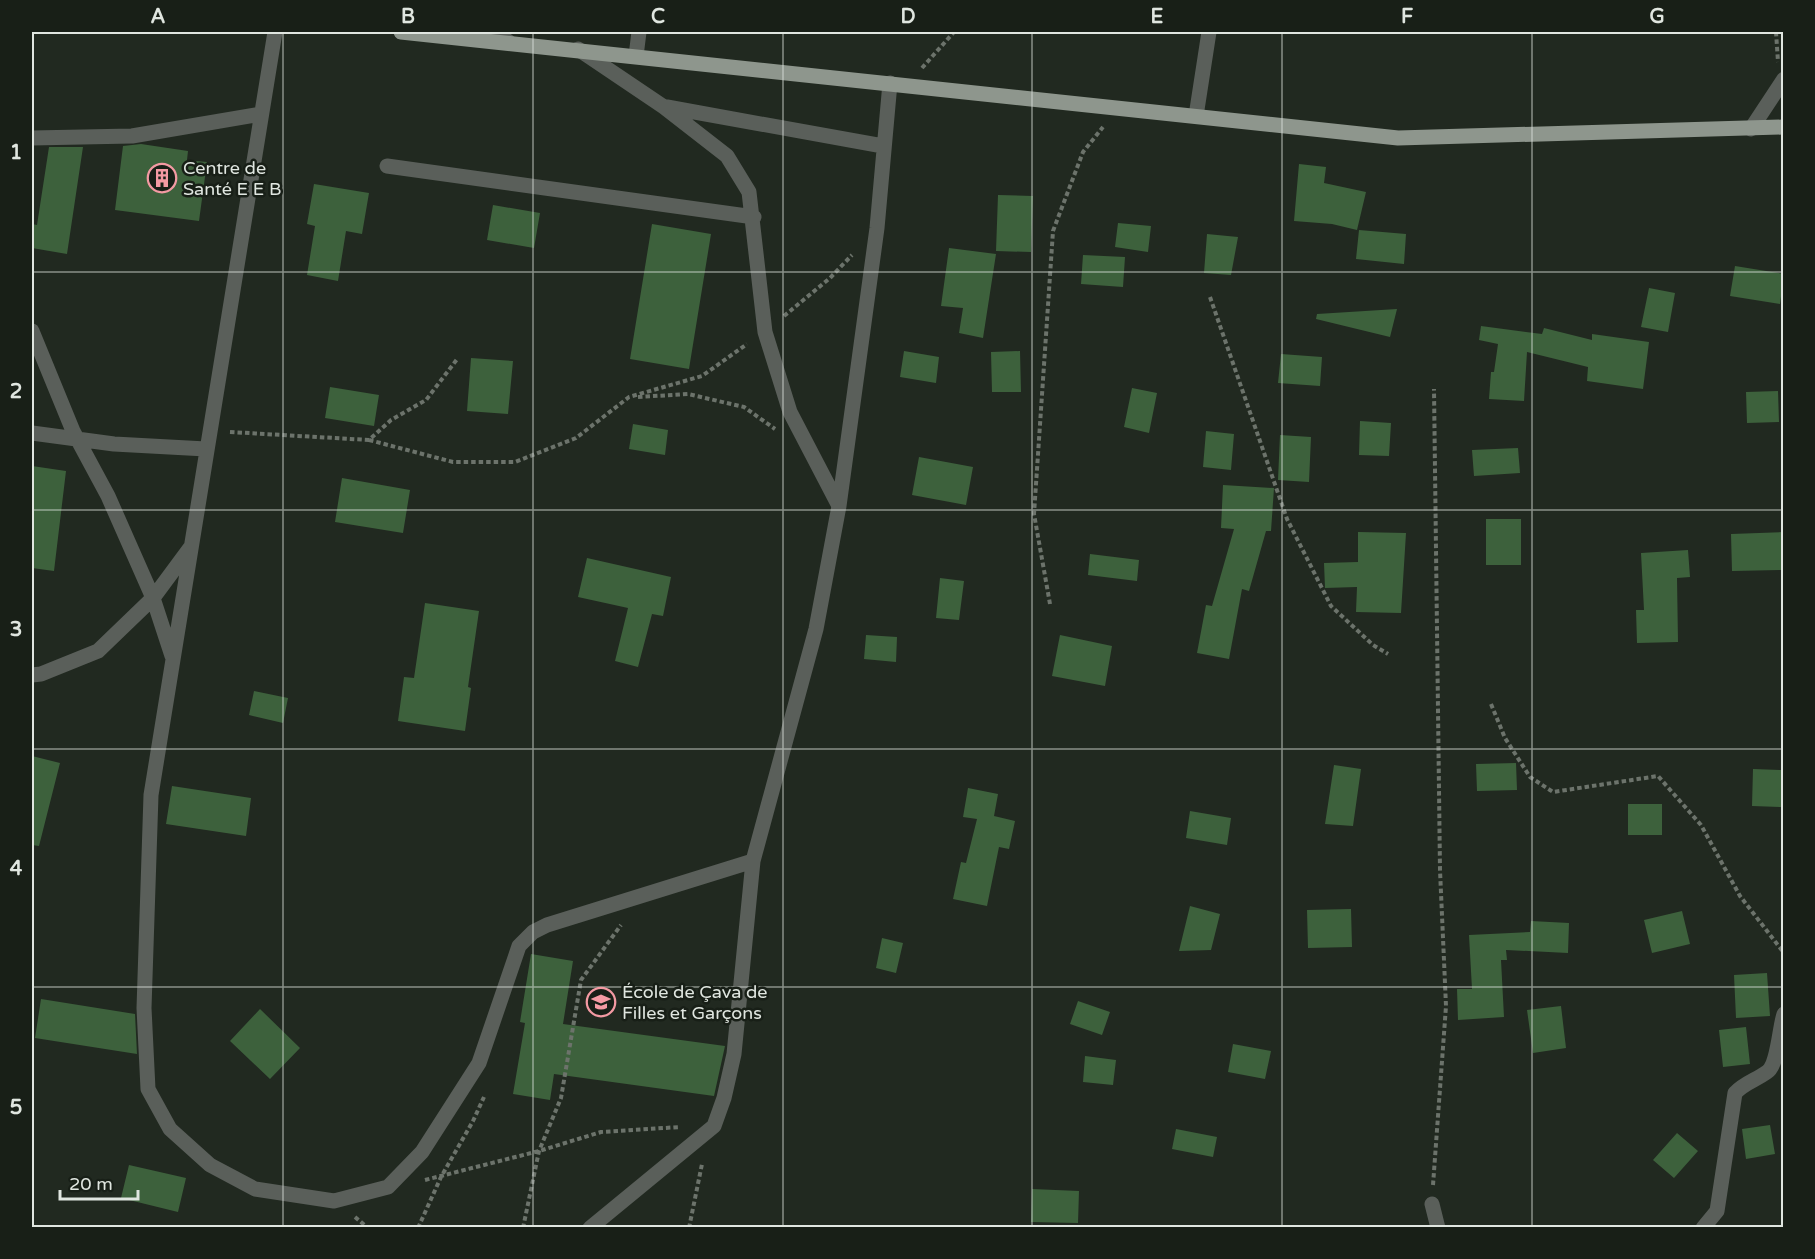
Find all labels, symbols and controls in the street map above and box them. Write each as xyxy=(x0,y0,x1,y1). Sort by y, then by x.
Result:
text: A xyxy=(151,5,166,29)
text: B xyxy=(401,5,415,29)
text: C xyxy=(651,5,665,29)
text: D xyxy=(900,5,916,29)
text: E xyxy=(1151,5,1164,29)
text: F xyxy=(1401,5,1413,29)
text: G xyxy=(1649,5,1665,29)
text: 1 xyxy=(10,141,22,165)
place label: Centre de Santé E E B xyxy=(183,157,281,200)
building icon: Centre de Santé E E B xyxy=(146,162,178,194)
text: 2 xyxy=(10,380,22,404)
text: 3 xyxy=(10,618,22,642)
text: 4 xyxy=(10,857,23,881)
place label: École de Çava de Filles et Garçons xyxy=(622,981,768,1024)
school or university icon: École de Çava de Filles et Garçons xyxy=(585,986,617,1018)
text: 5 xyxy=(10,1096,22,1120)
scale bar xyxy=(60,1163,138,1201)
text: 20 m xyxy=(69,1173,113,1195)

